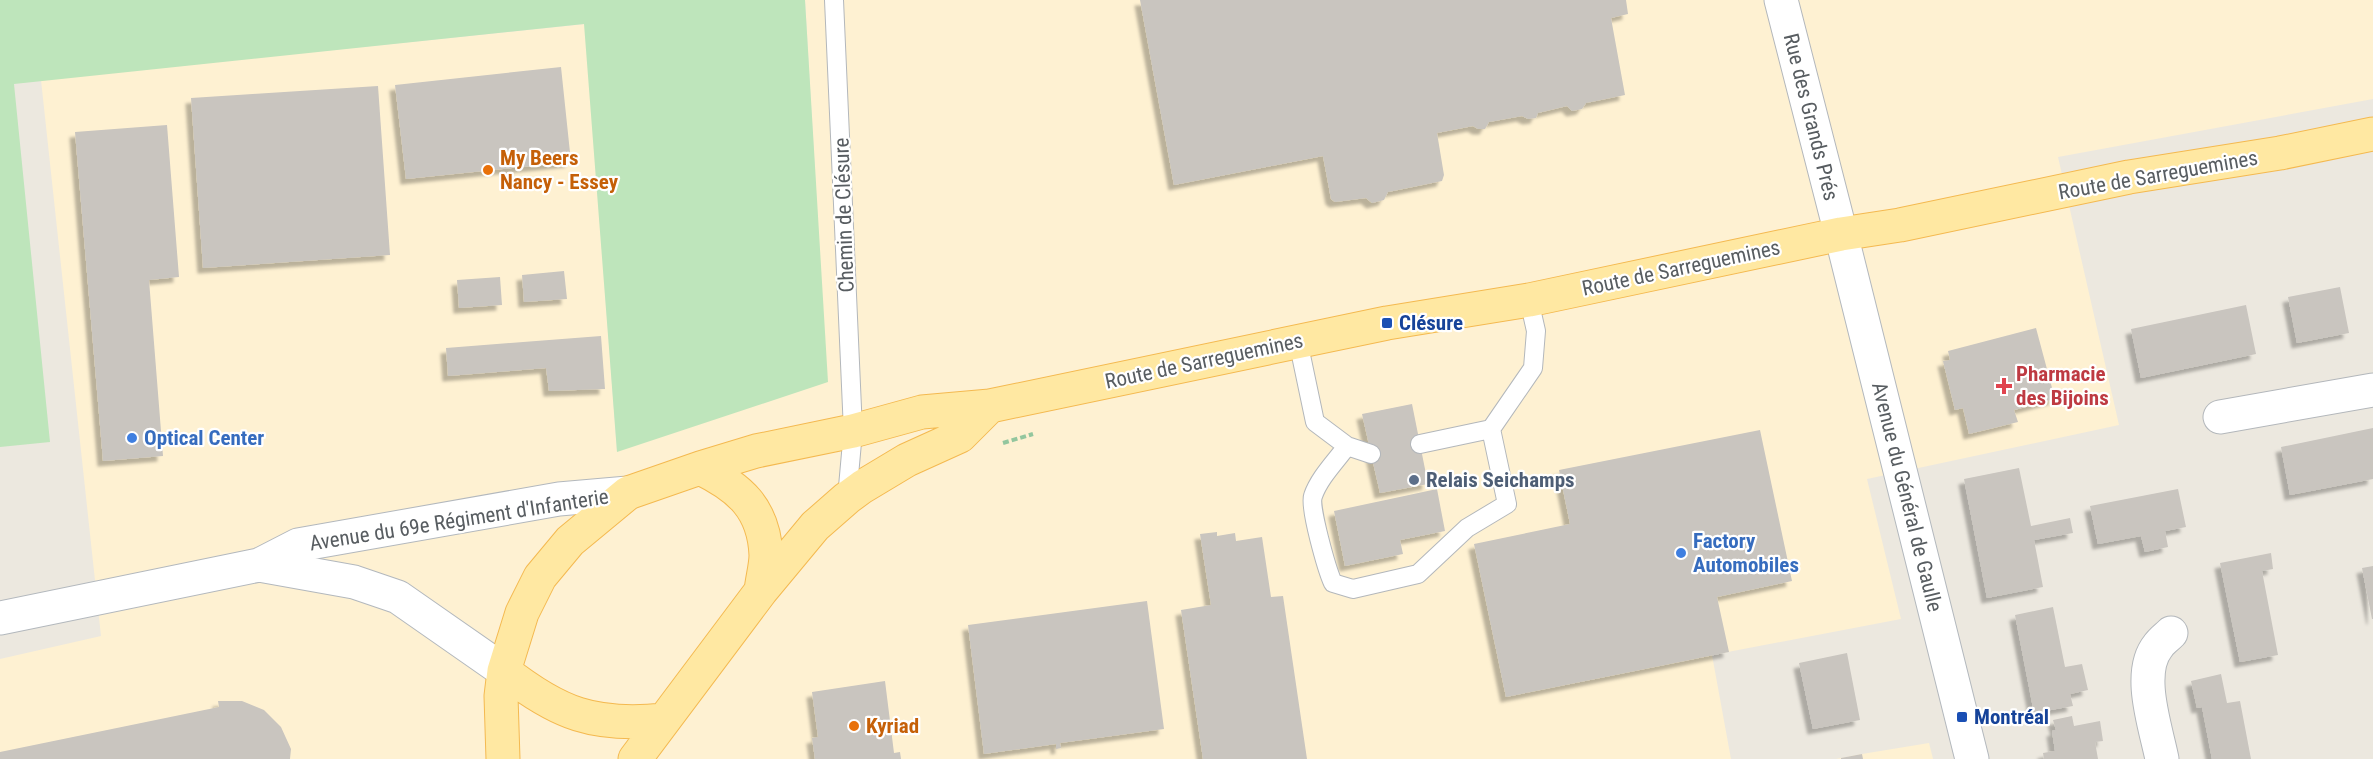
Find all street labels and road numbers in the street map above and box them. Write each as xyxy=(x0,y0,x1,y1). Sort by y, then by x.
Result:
street label: Rue des Grands Prés xyxy=(1779,31,1843,203)
street label: Chemin de Clésure xyxy=(829,137,859,293)
street label: Route de Sarreguemines xyxy=(2057,146,2259,204)
street label: Route de Sarreguemines xyxy=(1580,235,1782,301)
street label: Route de Sarreguemines xyxy=(1103,328,1305,394)
street label: Avenue du Général de Gaulle xyxy=(1867,380,1947,614)
street label: Avenue du 69e Régiment d'Infanterie xyxy=(308,484,610,556)

